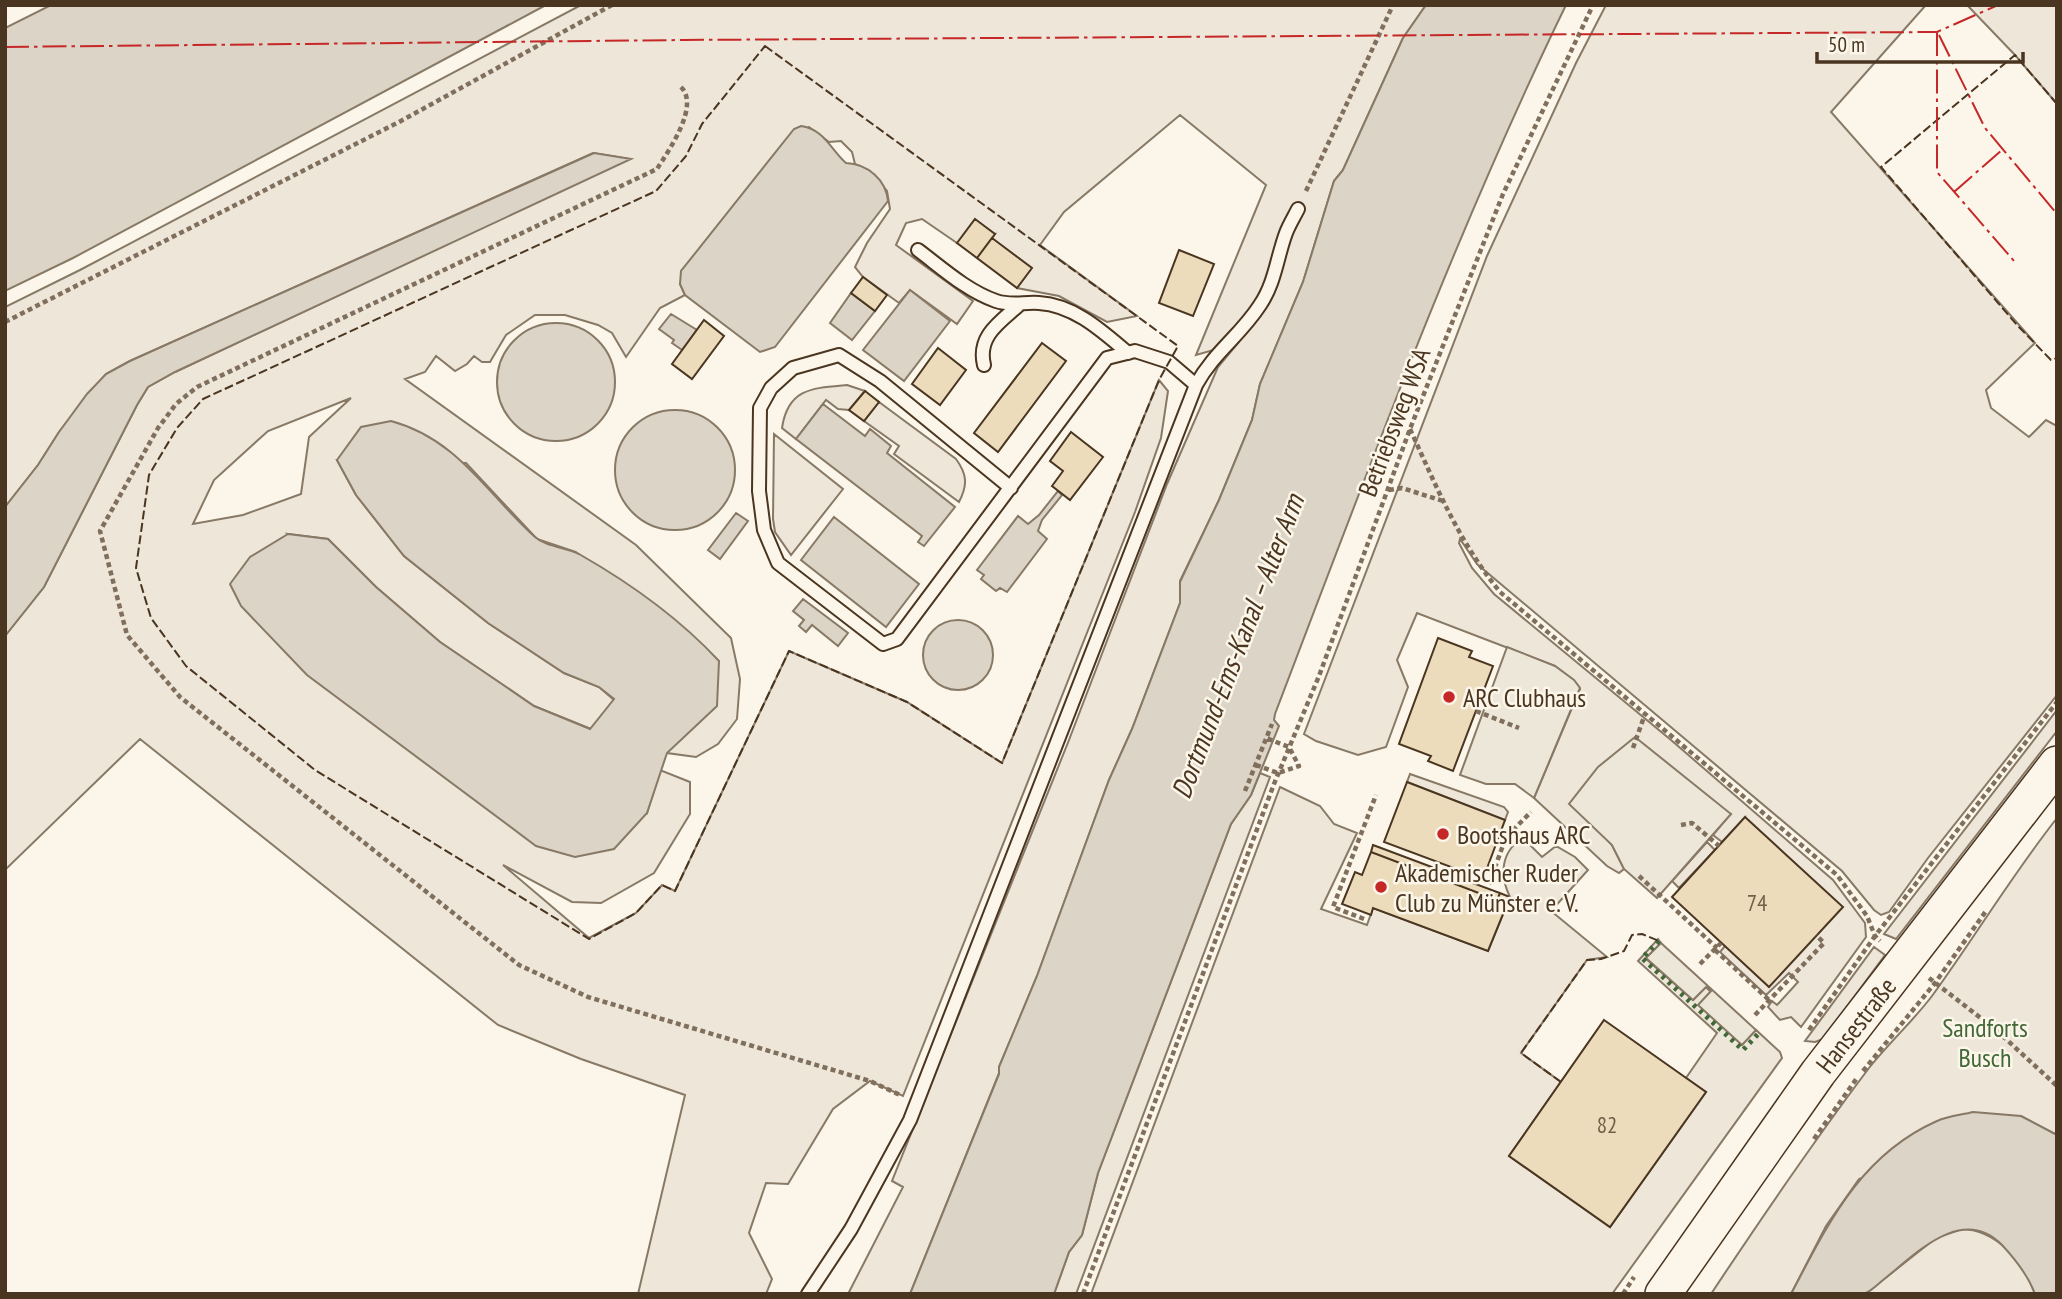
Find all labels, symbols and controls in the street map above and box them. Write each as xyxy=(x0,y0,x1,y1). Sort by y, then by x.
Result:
scale bar xyxy=(1817,21,2024,65)
text: 50 m xyxy=(1828,31,1865,58)
street label: Betriebsweg WSA xyxy=(1351,342,1438,501)
water label: Dortmund-Ems-Kanal – Alter Arm xyxy=(1162,487,1313,803)
place label: ARC Clubhaus xyxy=(1463,681,1586,714)
marker: ARC Clubhaus xyxy=(1441,689,1457,705)
place label: Bootshaus ARC xyxy=(1457,818,1590,851)
marker: Bootshaus ARC xyxy=(1435,826,1451,842)
place label: Akademischer Ruder Club zu Münster e. V. xyxy=(1395,856,1579,919)
marker: Akademischer Ruder Club zu Münster e. V. xyxy=(1373,879,1389,895)
house number: 74 xyxy=(1747,888,1767,917)
street label: Hansestraße xyxy=(1808,970,1903,1079)
park label: Sandforts Busch xyxy=(1942,1011,2028,1074)
house number: 82 xyxy=(1597,1110,1617,1139)

